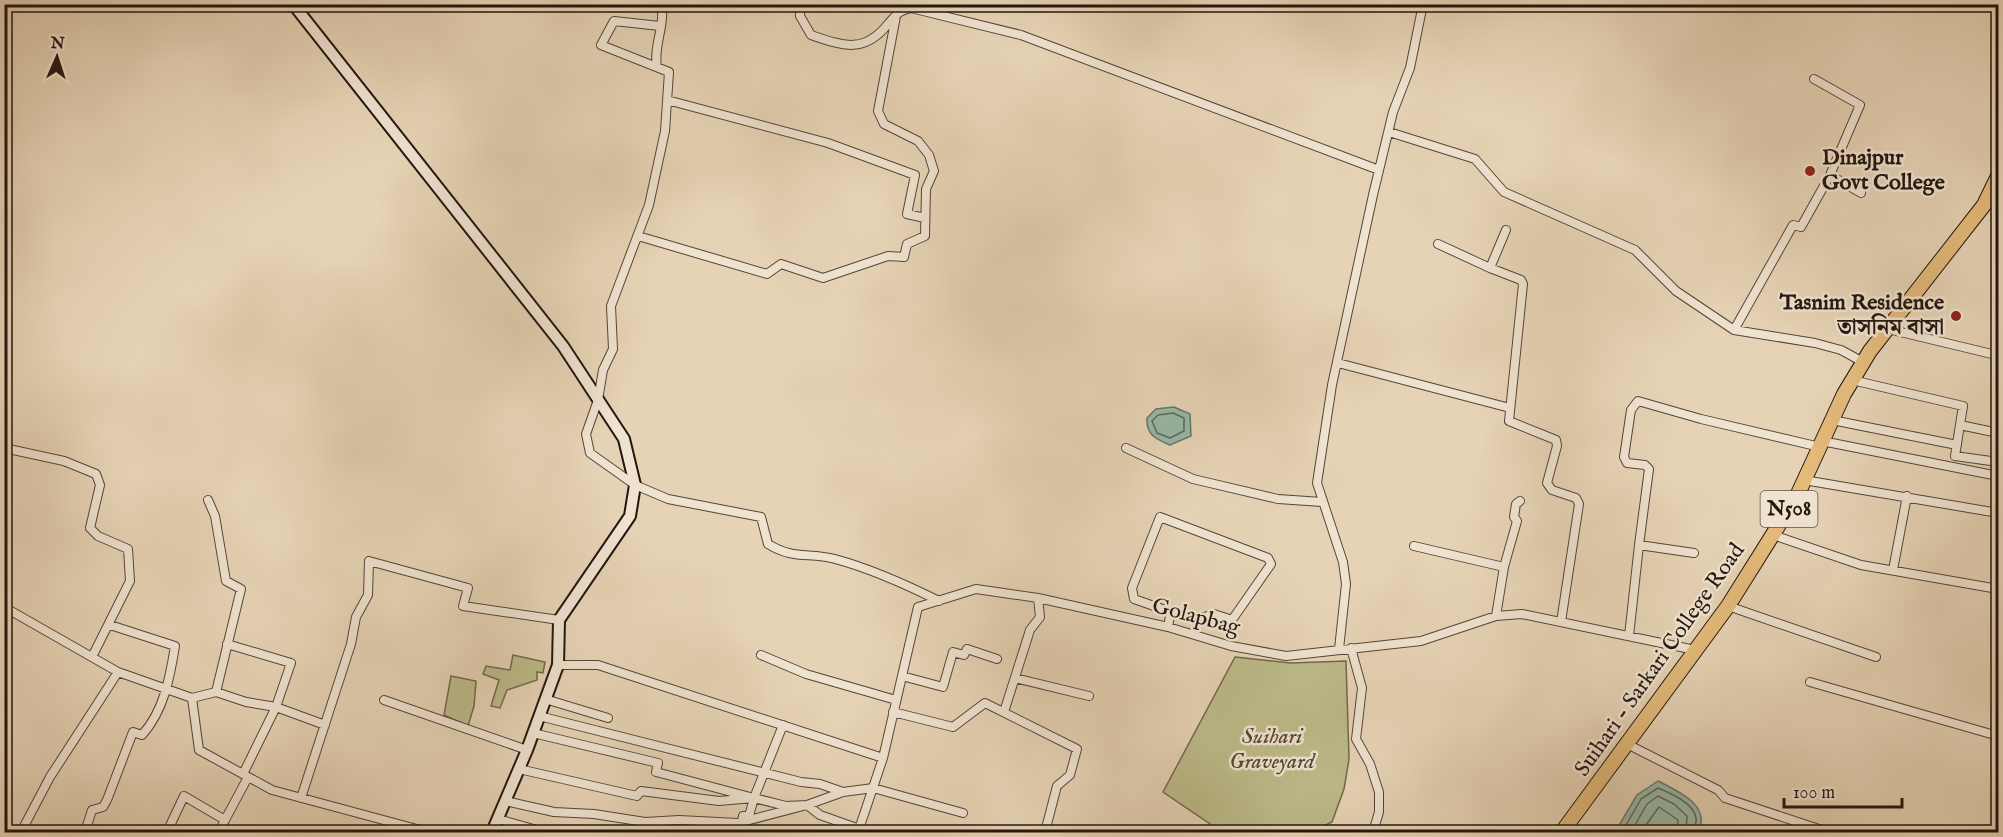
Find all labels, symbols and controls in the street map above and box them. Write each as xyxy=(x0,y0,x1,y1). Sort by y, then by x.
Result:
north arrow xyxy=(27,27,87,87)
text: N xyxy=(49,34,65,54)
place label: Dinajpur Govt College xyxy=(1822,144,1945,197)
marker: Dinajpur Govt College xyxy=(1803,164,1817,178)
place label: Tasnim Residence তাসনিম বাসা xyxy=(1779,289,1944,342)
marker: Tasnim Residence তাসনিম বাসা xyxy=(1949,309,1963,323)
road number: N508 xyxy=(1760,491,1818,527)
street label: Suihari - Sarkari College Road xyxy=(1569,538,1751,782)
street label: Golapbag xyxy=(1149,592,1244,642)
park label: Suihari Graveyard xyxy=(1229,723,1316,776)
scale bar xyxy=(1784,771,1902,809)
text: 100 m xyxy=(1793,782,1835,805)

